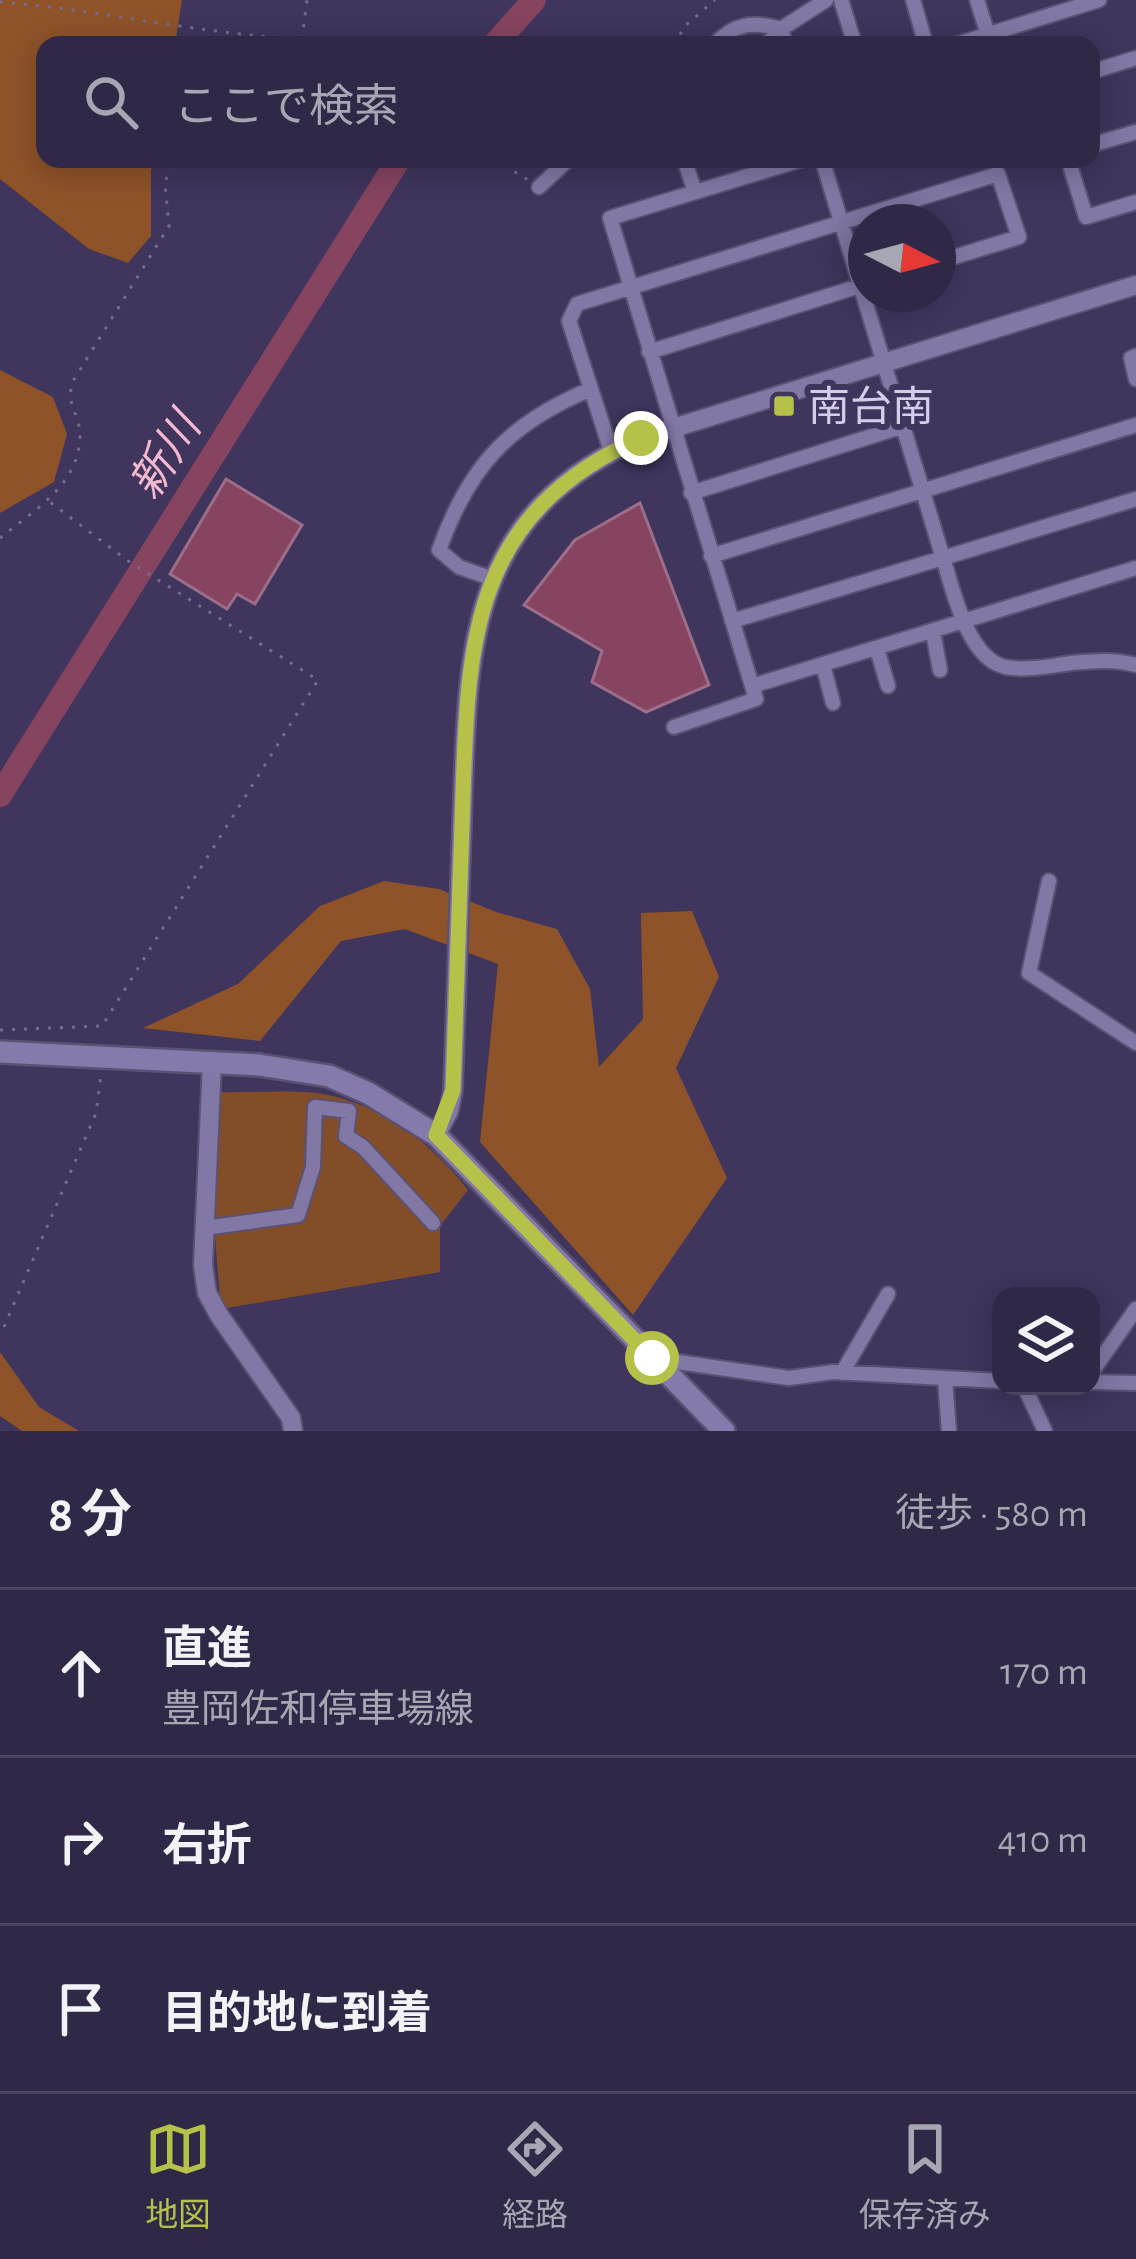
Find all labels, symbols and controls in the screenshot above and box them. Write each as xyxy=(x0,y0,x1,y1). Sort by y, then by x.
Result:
search box xyxy=(36,36,1100,168)
icon: search xyxy=(78,69,144,135)
text: ここで検索 xyxy=(174,85,399,130)
north arrow xyxy=(848,204,956,312)
place label: 南台南 xyxy=(808,385,934,429)
marker: 南台南 xyxy=(771,393,797,419)
water label: 新川 xyxy=(121,402,211,506)
route end xyxy=(614,411,668,465)
map controls xyxy=(992,1287,1100,1395)
button: layers xyxy=(992,1287,1100,1395)
route start xyxy=(625,1331,679,1385)
text: 8 分 xyxy=(48,1490,132,1541)
text: 徒歩 · 580 m xyxy=(895,1495,1088,1534)
text: 直進 xyxy=(162,1627,252,1672)
icon: ahead xyxy=(48,1640,114,1706)
text: 170 m xyxy=(1000,1653,1088,1692)
text: 豊岡佐和停車場線 xyxy=(162,1691,474,1730)
icon: right xyxy=(48,1808,114,1874)
text: 410 m xyxy=(998,1821,1088,1860)
text: 右折 xyxy=(162,1824,252,1869)
icon: arrive xyxy=(48,1976,114,2042)
text: 目的地に到着 xyxy=(162,1992,432,2037)
tab: 地図 xyxy=(145,2116,211,2237)
tab: 経路 xyxy=(502,2116,568,2237)
tab: 保存済み xyxy=(859,2116,991,2237)

